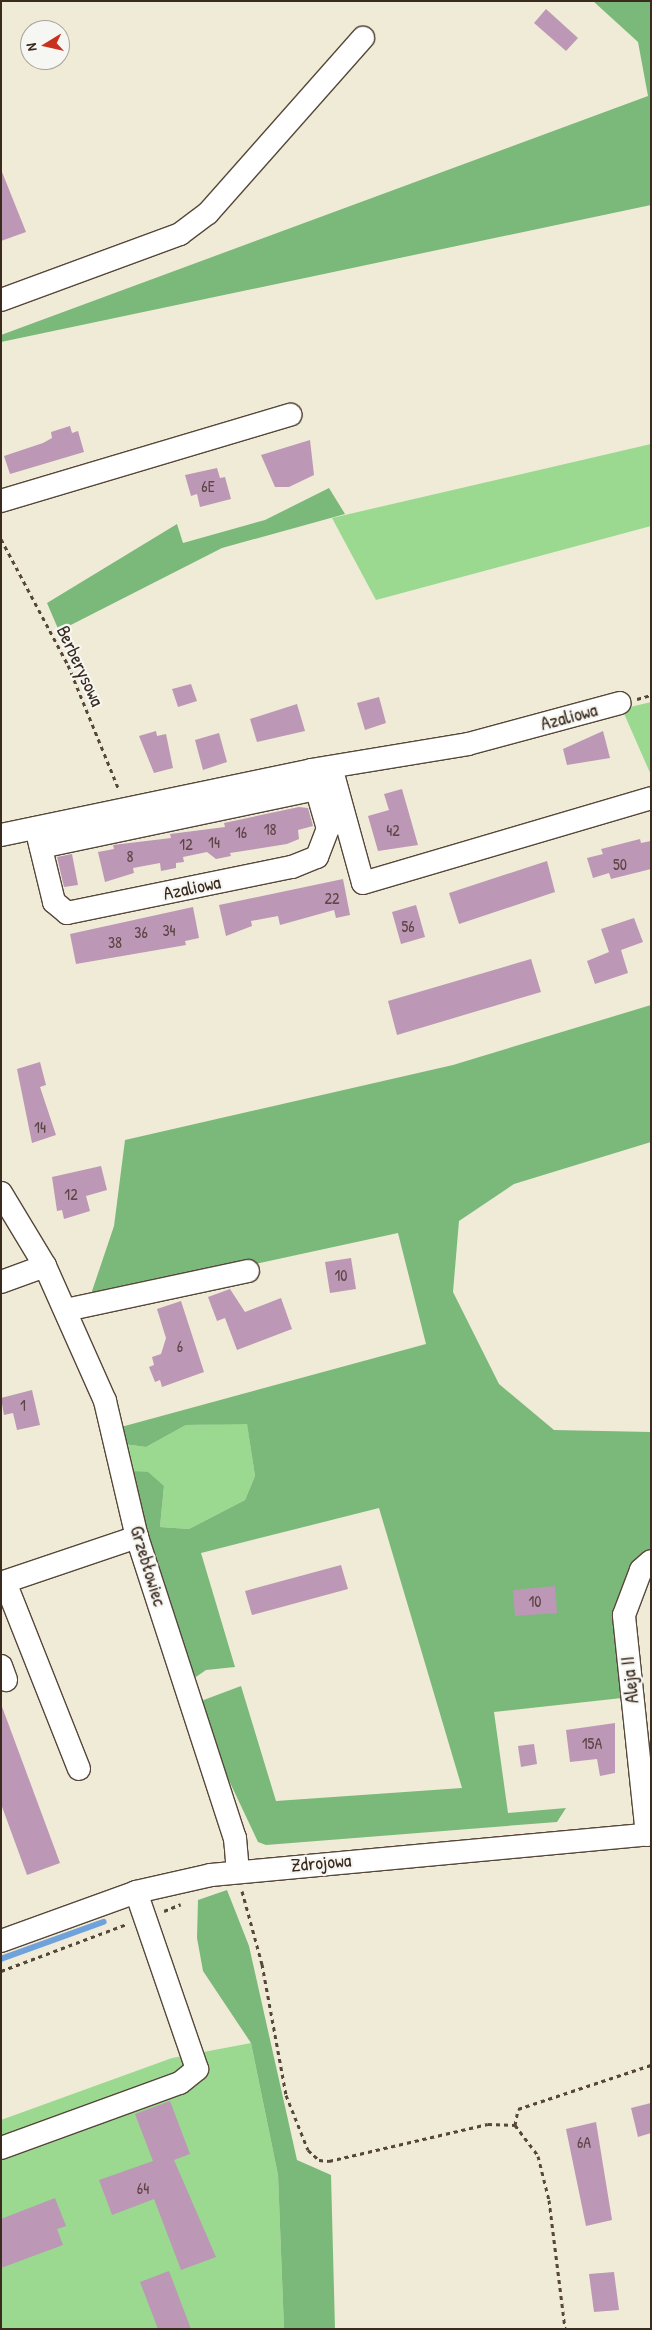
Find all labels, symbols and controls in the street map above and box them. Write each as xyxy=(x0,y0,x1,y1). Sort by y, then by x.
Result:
north arrow xyxy=(20,20,70,70)
text: N xyxy=(21,42,41,52)
house number: 6E xyxy=(201,476,215,496)
street label: Berberysowa xyxy=(51,622,109,710)
street label: Azaliowa xyxy=(538,698,600,736)
house number: 18 xyxy=(264,819,276,839)
house number: 42 xyxy=(386,820,400,840)
house number: 16 xyxy=(235,822,247,842)
house number: 14 xyxy=(208,832,220,852)
house number: 12 xyxy=(179,834,193,854)
house number: 8 xyxy=(127,846,133,866)
house number: 50 xyxy=(613,854,627,874)
street label: Azaliowa xyxy=(161,871,223,905)
house number: 22 xyxy=(325,888,339,908)
house number: 56 xyxy=(401,916,415,936)
house number: 34 xyxy=(162,920,176,940)
house number: 36 xyxy=(134,922,148,942)
house number: 38 xyxy=(108,932,122,952)
house number: 14 xyxy=(34,1117,46,1137)
house number: 12 xyxy=(64,1184,78,1204)
house number: 10 xyxy=(335,1265,347,1285)
house number: 6 xyxy=(177,1336,183,1356)
house number: 1 xyxy=(20,1395,26,1415)
street label: Grzebłowiec xyxy=(125,1523,171,1609)
house number: 10 xyxy=(529,1591,541,1611)
street label: Aleja II xyxy=(616,1655,644,1705)
house number: 15A xyxy=(582,1733,602,1753)
street label: Zdrojowa xyxy=(290,1849,352,1877)
house number: 6A xyxy=(577,2132,591,2152)
house number: 64 xyxy=(137,2178,149,2198)

